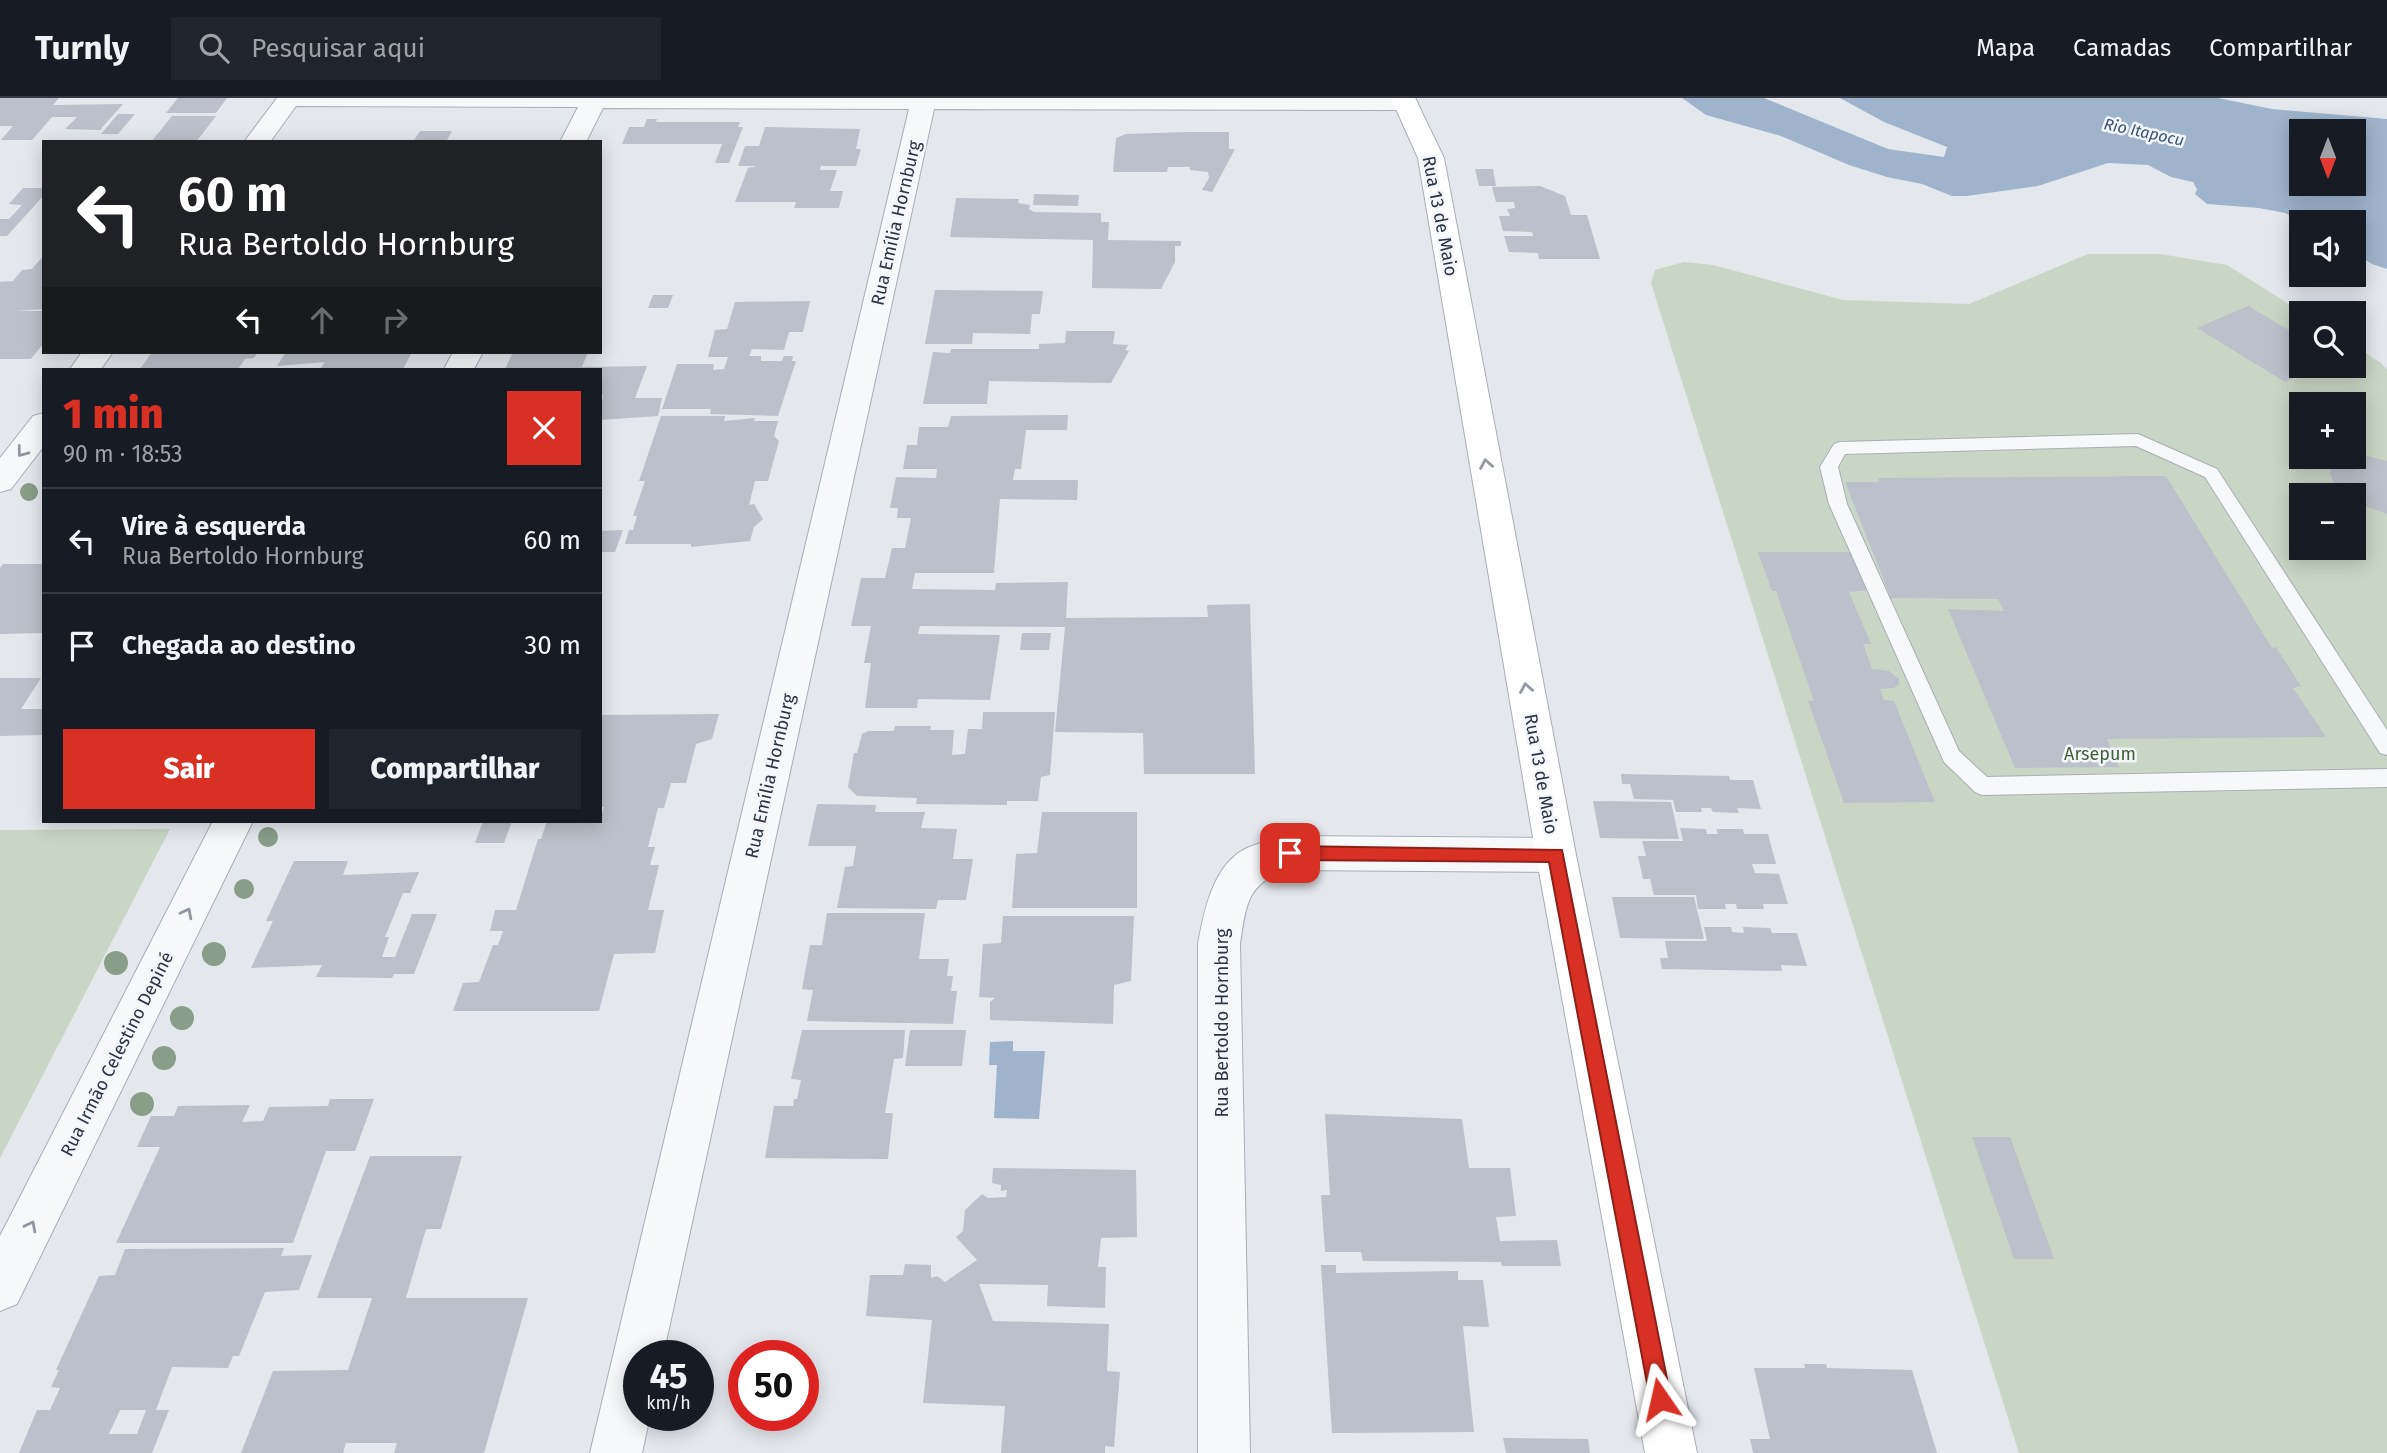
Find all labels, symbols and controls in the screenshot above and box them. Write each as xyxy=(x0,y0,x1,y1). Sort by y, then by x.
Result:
search box xyxy=(171,17,661,80)
text: Turnly xyxy=(35,28,129,68)
icon: search xyxy=(195,29,233,67)
text: Pesquisar aqui xyxy=(251,33,425,64)
text: Mapa xyxy=(1976,34,2035,62)
text: Camadas xyxy=(2073,34,2171,62)
text: Compartilhar xyxy=(2209,34,2352,62)
water label: Rio Itapocu xyxy=(2102,114,2186,150)
north arrow xyxy=(2289,119,2366,196)
map controls xyxy=(2289,119,2366,560)
street label: Rua Emília Hornburg xyxy=(866,138,926,308)
street label: Rua 13 de Maio xyxy=(1418,154,1462,278)
text: 60 m xyxy=(178,165,287,224)
icon: left xyxy=(63,168,154,259)
button: sound xyxy=(2289,210,2366,287)
text: Rua Bertoldo Hornburg xyxy=(178,225,514,263)
icon: left xyxy=(230,301,268,339)
icon: ahead xyxy=(303,301,341,339)
icon: right xyxy=(376,301,414,339)
button: search xyxy=(2289,301,2366,378)
text: 1 min xyxy=(63,389,164,439)
button: close xyxy=(507,391,581,465)
button: + xyxy=(2289,392,2366,469)
text: 90 m · 18:53 xyxy=(63,440,183,468)
one-way arrow xyxy=(17,445,30,457)
one-way arrow xyxy=(1479,458,1494,470)
button: − xyxy=(2289,483,2366,560)
text: Vire à esquerda xyxy=(122,511,306,542)
icon: left xyxy=(63,522,101,560)
text: 60 m xyxy=(523,525,581,556)
text: Rua Bertoldo Hornburg xyxy=(122,542,364,570)
icon: arrive xyxy=(63,627,101,665)
text: Chegada ao destino xyxy=(122,630,356,661)
text: 30 m xyxy=(524,630,581,661)
one-way arrow xyxy=(1519,682,1534,694)
street label: Rua Emília Hornburg xyxy=(740,691,800,861)
street label: Rua 13 de Maio xyxy=(1520,712,1562,836)
button: Sair xyxy=(63,729,315,809)
button: Compartilhar xyxy=(329,729,581,809)
park label: Arsepum xyxy=(2064,743,2136,765)
pin xyxy=(1260,823,1320,883)
icon: arrive xyxy=(1271,834,1309,872)
one-way arrow xyxy=(179,908,193,920)
street label: Rua Bertoldo Hornburg xyxy=(1211,928,1233,1118)
street label: Rua Irmão Celestino Depiné xyxy=(56,948,178,1160)
one-way arrow xyxy=(22,1221,36,1233)
speed limit sign: 50 xyxy=(728,1340,819,1431)
text: 45 xyxy=(649,1355,688,1397)
position arrow xyxy=(1623,1362,1697,1436)
text: km/h xyxy=(646,1392,691,1414)

